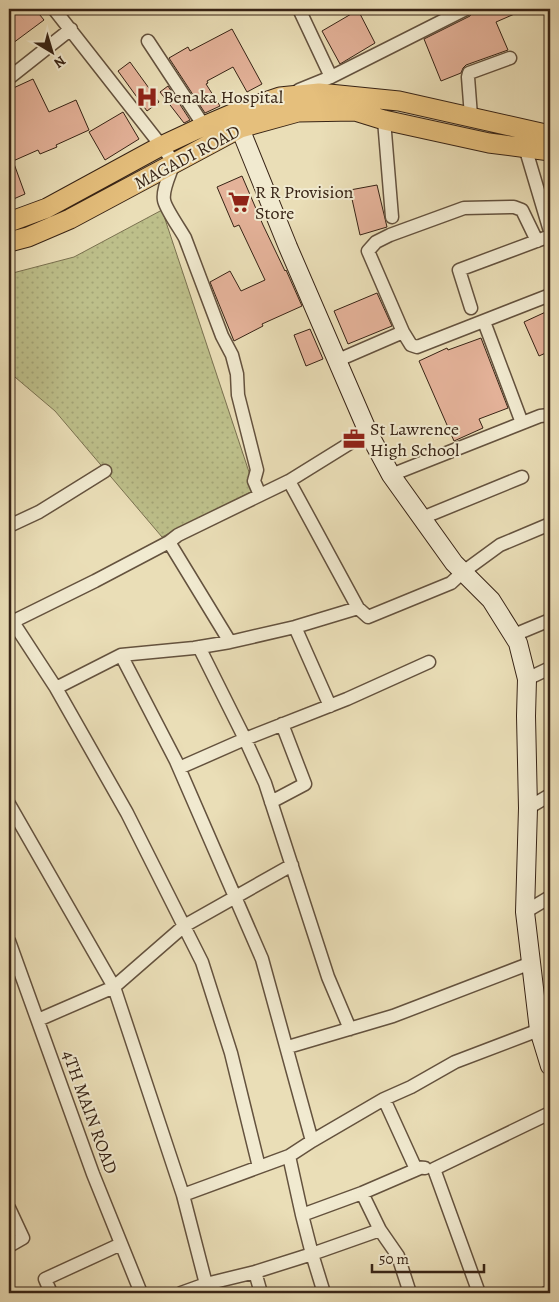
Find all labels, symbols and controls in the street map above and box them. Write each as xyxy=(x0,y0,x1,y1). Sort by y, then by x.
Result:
north arrow xyxy=(28,28,78,78)
text: N xyxy=(50,51,70,72)
hospital icon: Benaka Hospital xyxy=(134,84,160,110)
place label: Benaka Hospital xyxy=(163,85,284,109)
street label: MAGADI ROAD xyxy=(130,119,244,195)
place label: R R Provision Store xyxy=(255,180,354,225)
supermarket icon: R R Provision Store xyxy=(226,189,252,215)
place label: St Lawrence High School xyxy=(370,417,460,462)
office icon: St Lawrence High School xyxy=(341,426,367,452)
street label: 4TH MAIN ROAD xyxy=(56,1047,124,1177)
scale bar xyxy=(372,1242,484,1274)
text: 50 m xyxy=(379,1249,409,1269)

